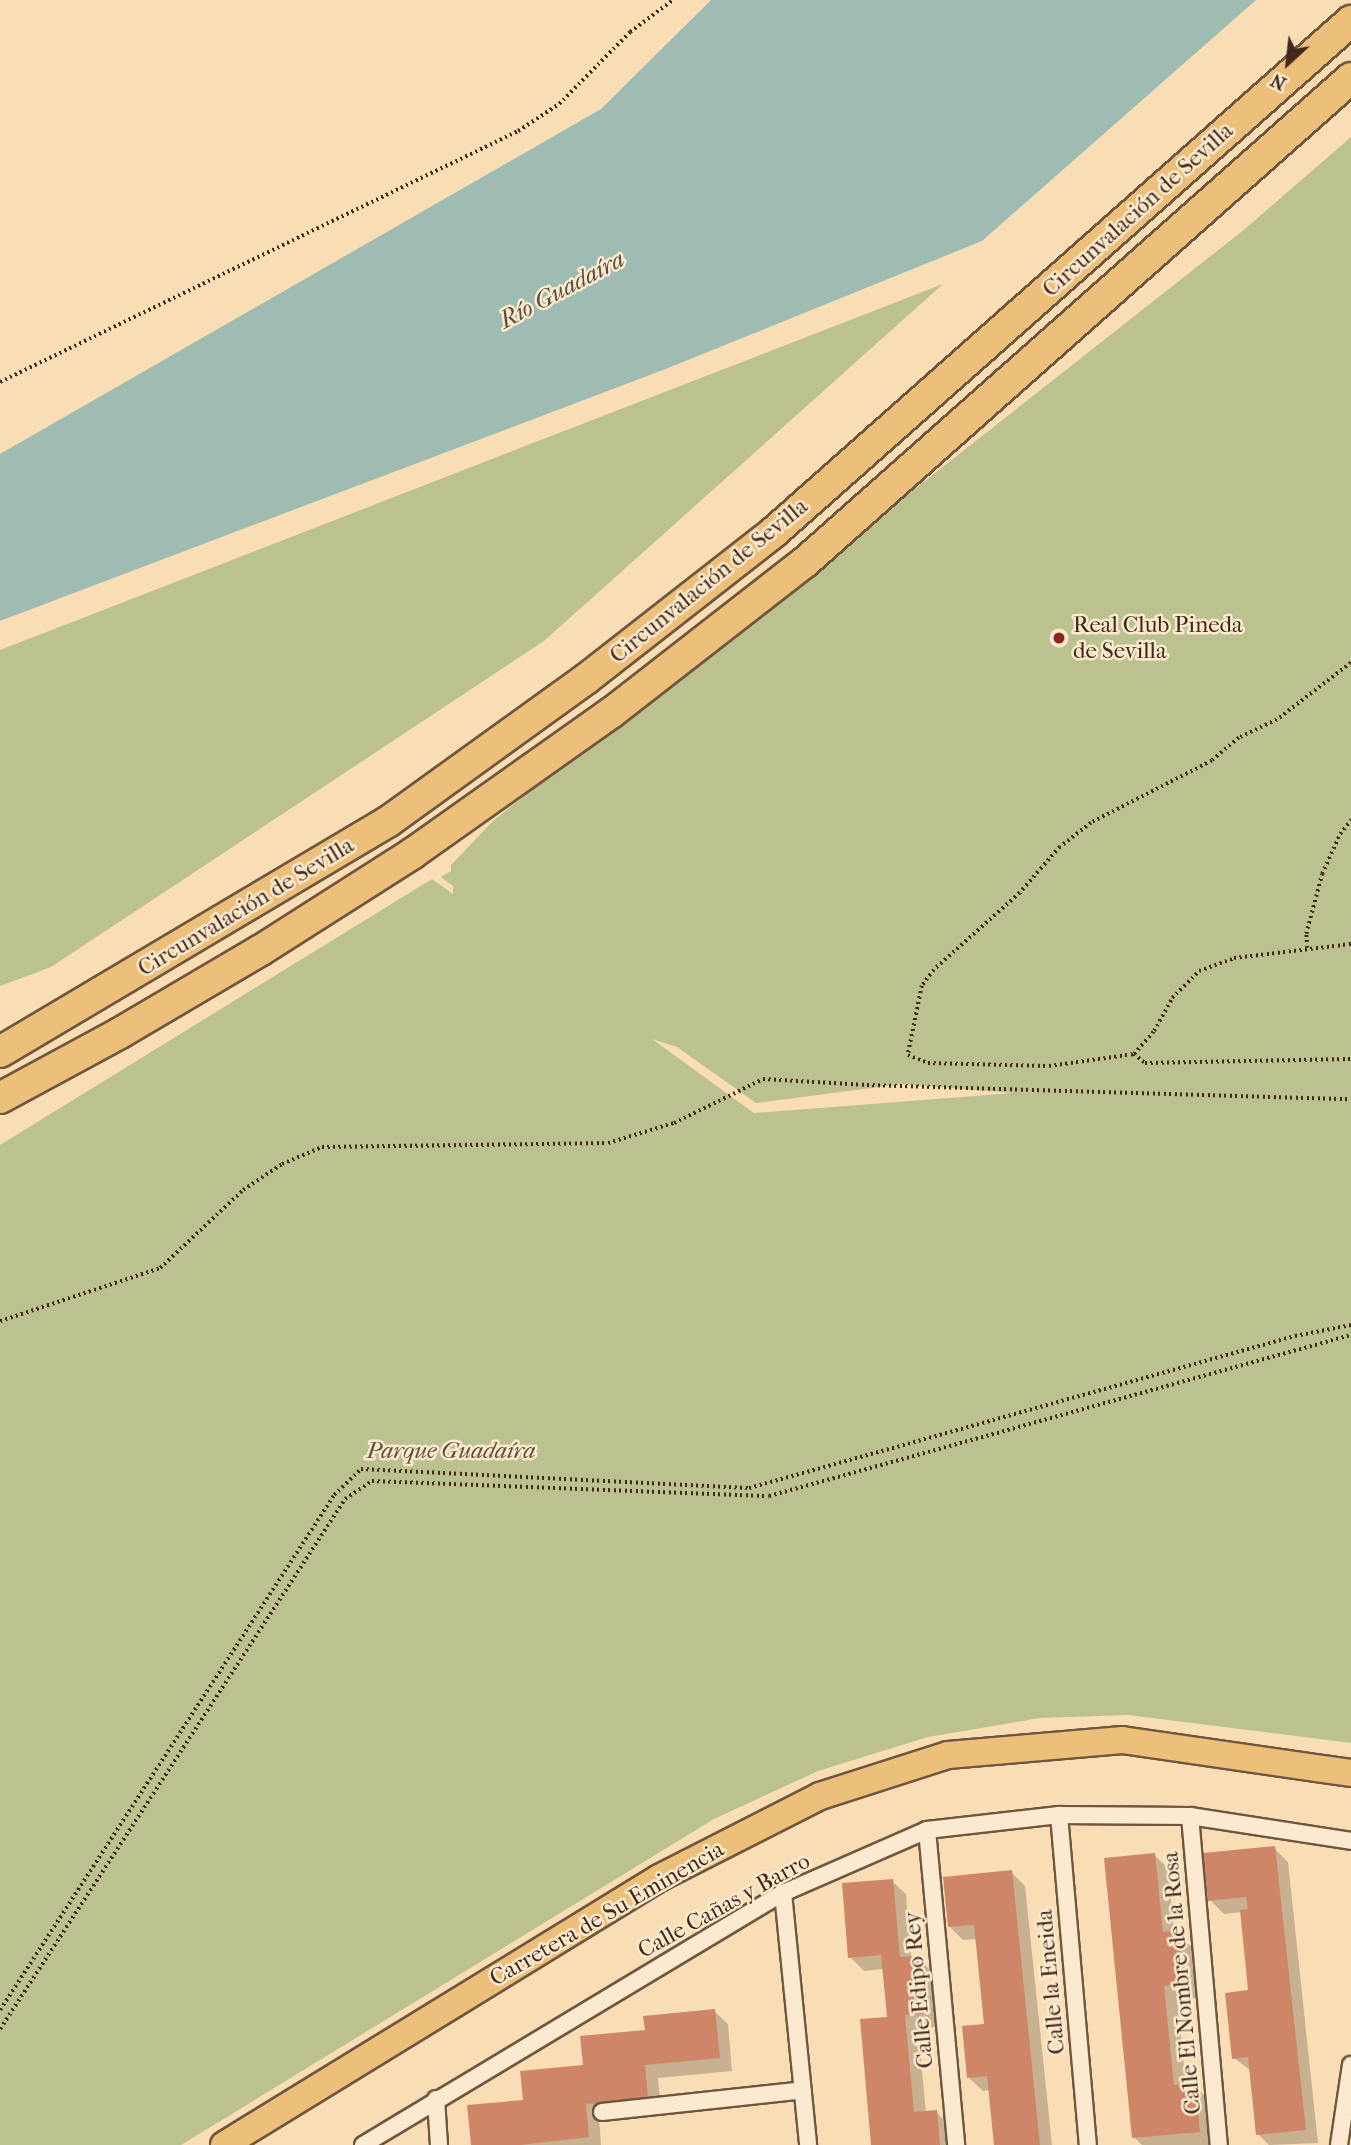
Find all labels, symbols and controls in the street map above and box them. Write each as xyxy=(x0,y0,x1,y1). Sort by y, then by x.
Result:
north arrow xyxy=(1253,28,1323,98)
text: N xyxy=(1267,69,1290,95)
street label: Circunvalación de Sevilla xyxy=(1037,117,1239,303)
water label: Río Guadaíra xyxy=(495,245,629,335)
street label: Circunvalación de Sevilla xyxy=(604,493,814,669)
place label: Real Club Pineda de Sevilla xyxy=(1073,611,1243,665)
marker: Real Club Pineda de Sevilla xyxy=(1051,630,1067,646)
street label: Circunvalación de Sevilla xyxy=(133,832,359,982)
park label: Parque Guadaíra xyxy=(367,1437,535,1465)
street label: Carretera de Su Eminencia xyxy=(485,1836,729,1992)
street label: Calle Cañas y Barro xyxy=(633,1847,815,1965)
street label: Calle El Nombre de la Rosa xyxy=(1157,1850,1207,2116)
street label: Calle la Eneida xyxy=(1031,1908,1071,2056)
street label: Calle Edipo Rey xyxy=(898,1911,940,2069)

